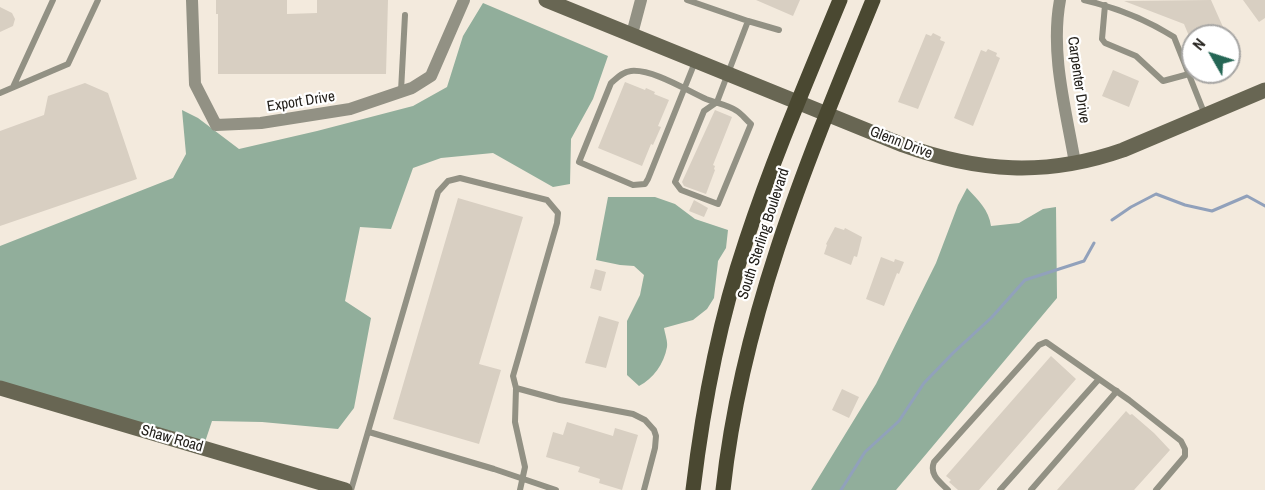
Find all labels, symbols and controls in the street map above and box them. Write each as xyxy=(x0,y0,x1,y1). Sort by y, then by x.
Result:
north arrow xyxy=(1181,24,1241,84)
text: N xyxy=(1187,33,1210,55)
street label: Carpenter Drive xyxy=(1063,35,1093,125)
street label: Export Drive xyxy=(266,88,336,116)
street label: Glenn Drive xyxy=(867,123,935,163)
street label: South Sterling Boulevard xyxy=(734,166,794,302)
street label: Shaw Road xyxy=(139,422,205,456)

